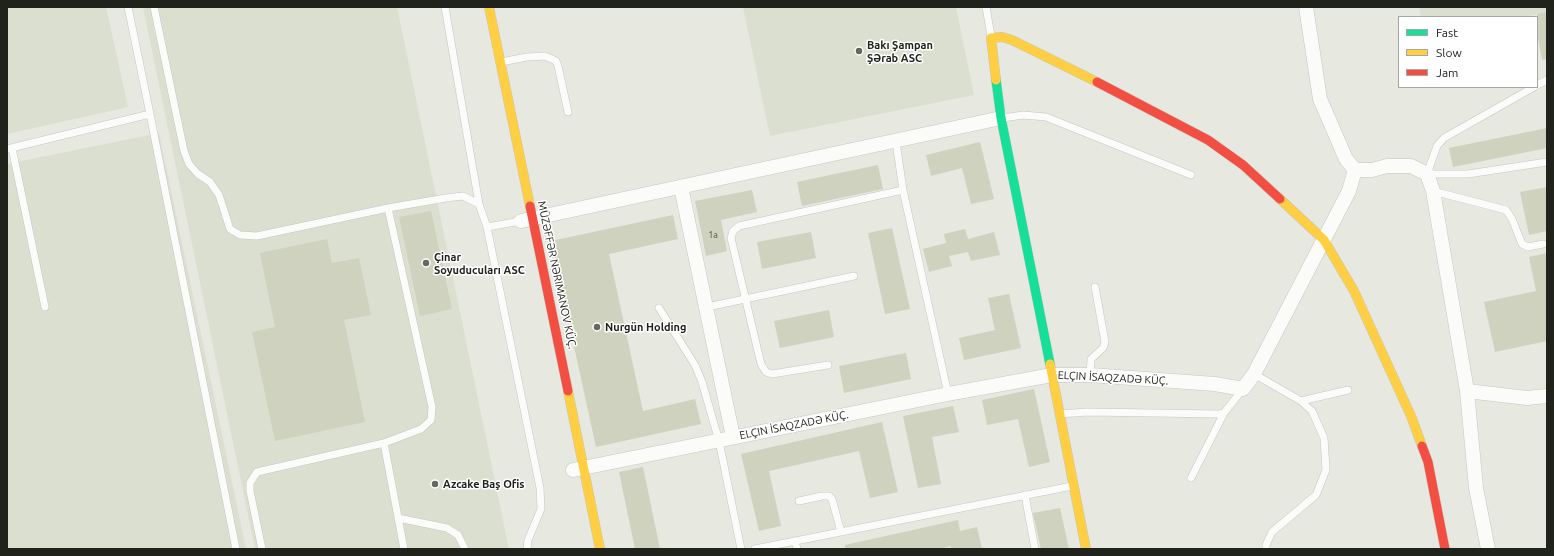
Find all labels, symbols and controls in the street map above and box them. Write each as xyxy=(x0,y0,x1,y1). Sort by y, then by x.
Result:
legend xyxy=(1398,16,1538,88)
text: Fast xyxy=(1436,26,1458,39)
place label: Bakı Şampan Şərab ASC xyxy=(867,38,933,64)
marker: Bakı Şampan Şərab ASC xyxy=(854,46,864,56)
text: Slow xyxy=(1436,46,1462,59)
text: Jam xyxy=(1436,66,1458,79)
street label: MÜZƏFFƏR NƏRIMANOV KÜÇ. xyxy=(535,200,579,350)
house number: 1a xyxy=(708,230,718,240)
place label: Çinar Soyuducuları ASC xyxy=(434,250,525,276)
marker: Çinar Soyuducuları ASC xyxy=(421,258,431,268)
place label: Nurgün Holding xyxy=(605,320,687,334)
marker: Nurgün Holding xyxy=(592,322,602,332)
street label: ELÇIN İSAQZADƏ KÜÇ. xyxy=(1057,369,1169,387)
street label: ELÇIN İSAQZADƏ KÜÇ. xyxy=(738,408,850,442)
place label: Azcake Baş Ofis xyxy=(443,477,525,491)
marker: Azcake Baş Ofis xyxy=(430,479,440,489)

